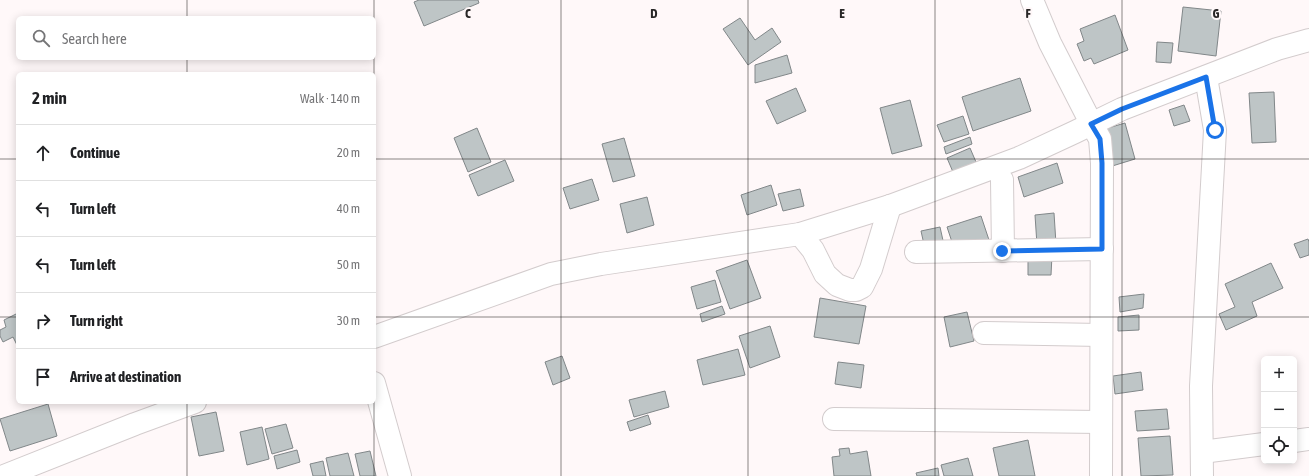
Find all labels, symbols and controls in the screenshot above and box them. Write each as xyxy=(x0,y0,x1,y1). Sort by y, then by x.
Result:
text: C xyxy=(465,6,471,21)
text: D xyxy=(650,6,658,21)
text: E xyxy=(839,6,845,21)
text: F xyxy=(1025,6,1031,21)
text: G xyxy=(1213,6,1220,21)
search box xyxy=(16,16,376,60)
icon: search xyxy=(30,27,52,49)
text: Search here xyxy=(62,30,127,47)
text: 2 min xyxy=(32,88,67,108)
text: Walk · 140 m xyxy=(300,91,360,106)
route start xyxy=(1206,121,1224,139)
icon: ahead xyxy=(32,142,54,164)
text: Continue xyxy=(70,144,120,161)
text: 20 m xyxy=(337,145,360,160)
icon: left xyxy=(32,198,54,220)
text: Turn left xyxy=(70,200,116,217)
text: 40 m xyxy=(337,201,360,216)
route end xyxy=(993,242,1011,260)
icon: left xyxy=(32,254,54,276)
text: Turn left xyxy=(70,256,116,273)
text: 50 m xyxy=(337,257,360,272)
icon: right xyxy=(32,310,54,332)
text: Turn right xyxy=(70,312,123,329)
text: 30 m xyxy=(337,313,360,328)
map controls xyxy=(1261,356,1297,464)
button: + xyxy=(1261,356,1297,392)
icon: arrive xyxy=(32,366,54,388)
text: Arrive at destination xyxy=(70,368,181,385)
button: − xyxy=(1261,392,1297,428)
button: locate xyxy=(1261,428,1297,464)

